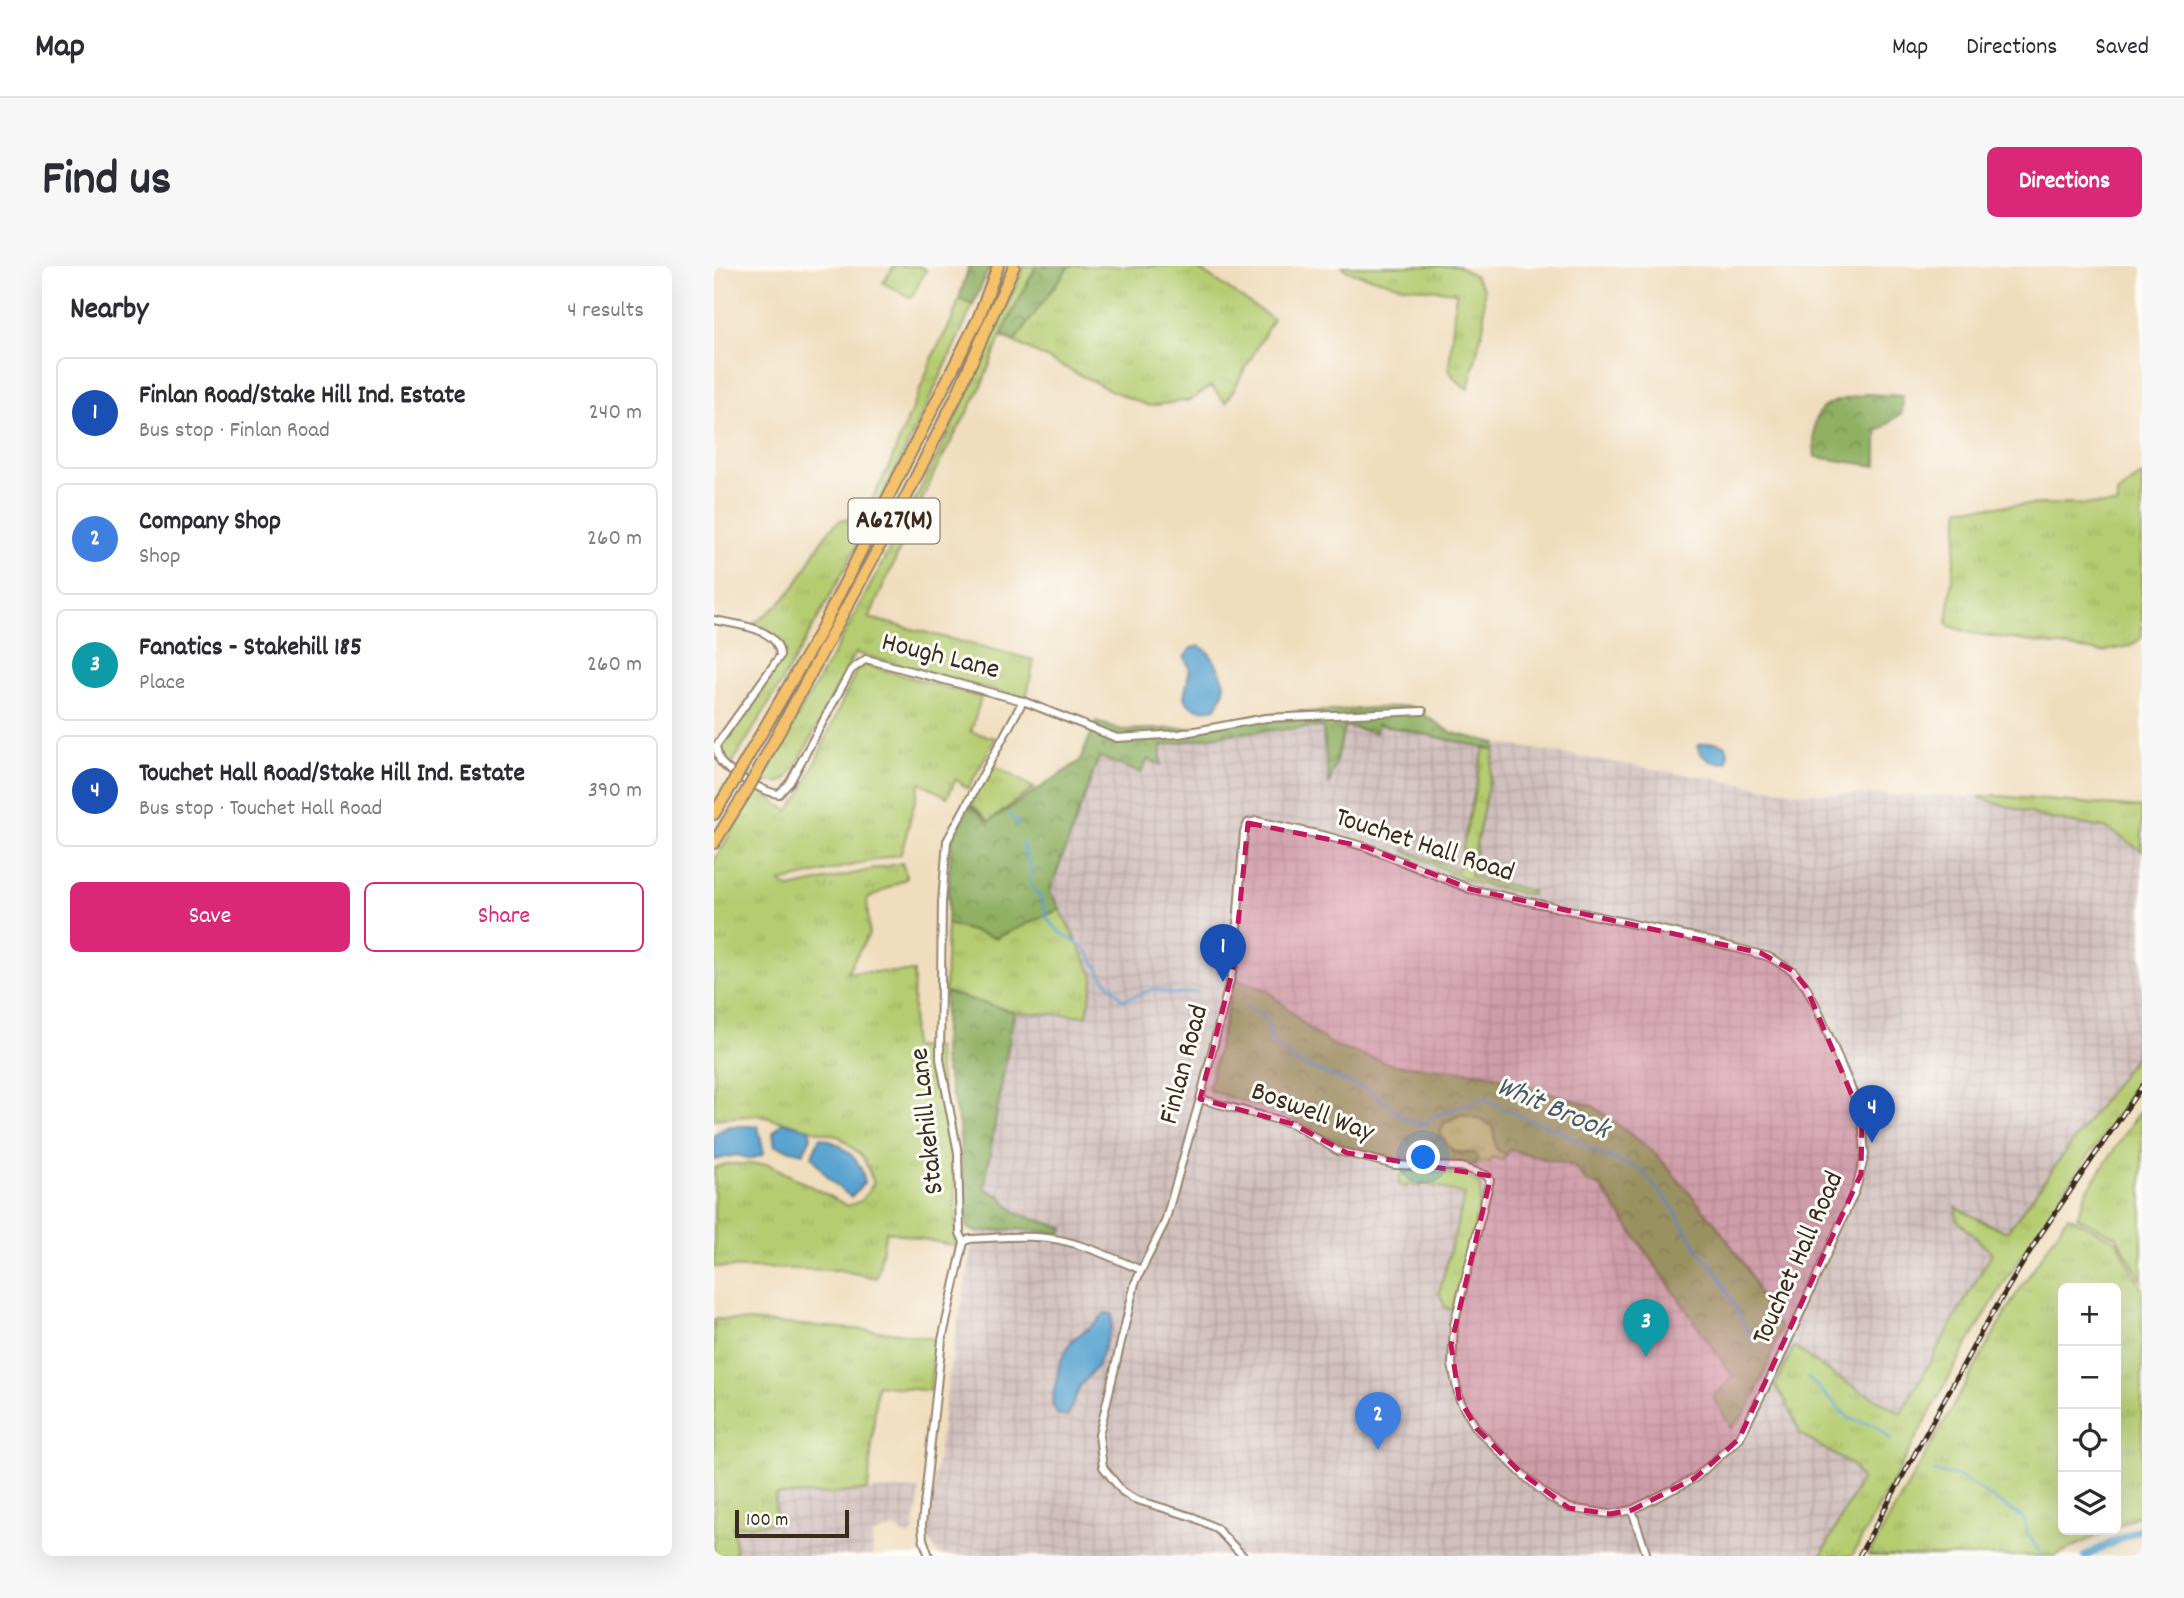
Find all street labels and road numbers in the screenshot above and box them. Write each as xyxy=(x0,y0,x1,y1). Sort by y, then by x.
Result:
road number: A627(M) xyxy=(848,498,940,544)
street label: Hough Lane xyxy=(877,624,1003,692)
street label: Touchet Hall Road xyxy=(1329,799,1519,895)
street label: Finlan Road xyxy=(1151,1001,1221,1129)
street label: Stakehill Lane xyxy=(901,1046,957,1196)
street label: Boswell Way xyxy=(1245,1073,1380,1155)
street label: Touchet Hall Road xyxy=(1744,1166,1856,1352)

